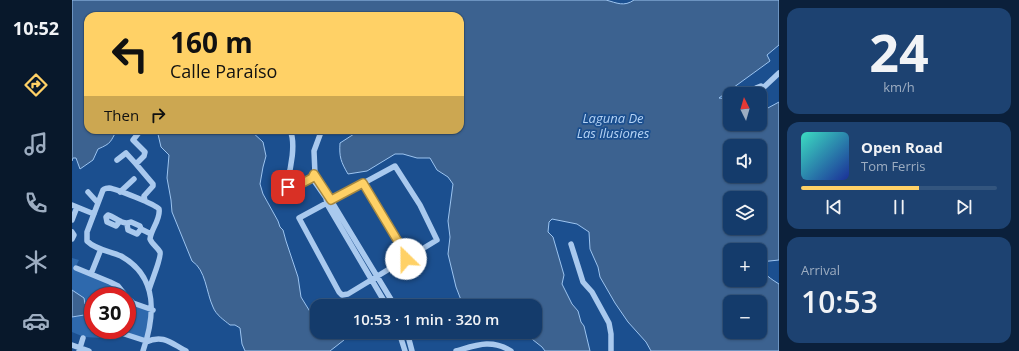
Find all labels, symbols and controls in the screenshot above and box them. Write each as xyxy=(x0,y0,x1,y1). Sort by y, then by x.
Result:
text: 10:52 xyxy=(13,16,59,40)
text: 24 xyxy=(869,16,929,87)
text: 160 m xyxy=(170,23,253,61)
icon: left xyxy=(104,28,156,80)
text: Calle Paraíso xyxy=(170,59,277,83)
icon: directions xyxy=(22,71,50,99)
text: km/h xyxy=(883,78,915,96)
north arrow xyxy=(723,87,767,131)
map controls xyxy=(723,87,767,339)
icon: right xyxy=(147,104,169,126)
text: Then xyxy=(104,105,139,125)
water label: Laguna De Las Ilusiones xyxy=(577,109,650,142)
icon: music xyxy=(22,130,50,158)
text: Open Road xyxy=(861,137,943,157)
button: sound xyxy=(723,139,767,183)
text: Tom Ferris xyxy=(861,157,926,175)
pin xyxy=(271,170,305,204)
icon: arrive xyxy=(277,176,299,198)
icon: phone xyxy=(22,189,50,217)
button: layers xyxy=(723,191,767,235)
icon: previous xyxy=(823,196,845,218)
icon: pause xyxy=(888,196,910,218)
icon: next xyxy=(953,196,975,218)
position arrow xyxy=(385,238,427,280)
button: + xyxy=(723,243,767,287)
icon: climate xyxy=(22,248,50,276)
text: Arrival xyxy=(801,261,840,279)
text: 10:53 xyxy=(801,281,878,322)
speed limit sign: 30 xyxy=(84,287,136,339)
button: − xyxy=(723,295,767,339)
icon: car xyxy=(22,307,50,335)
text: 10:53 · 1 min · 320 m xyxy=(353,309,499,329)

